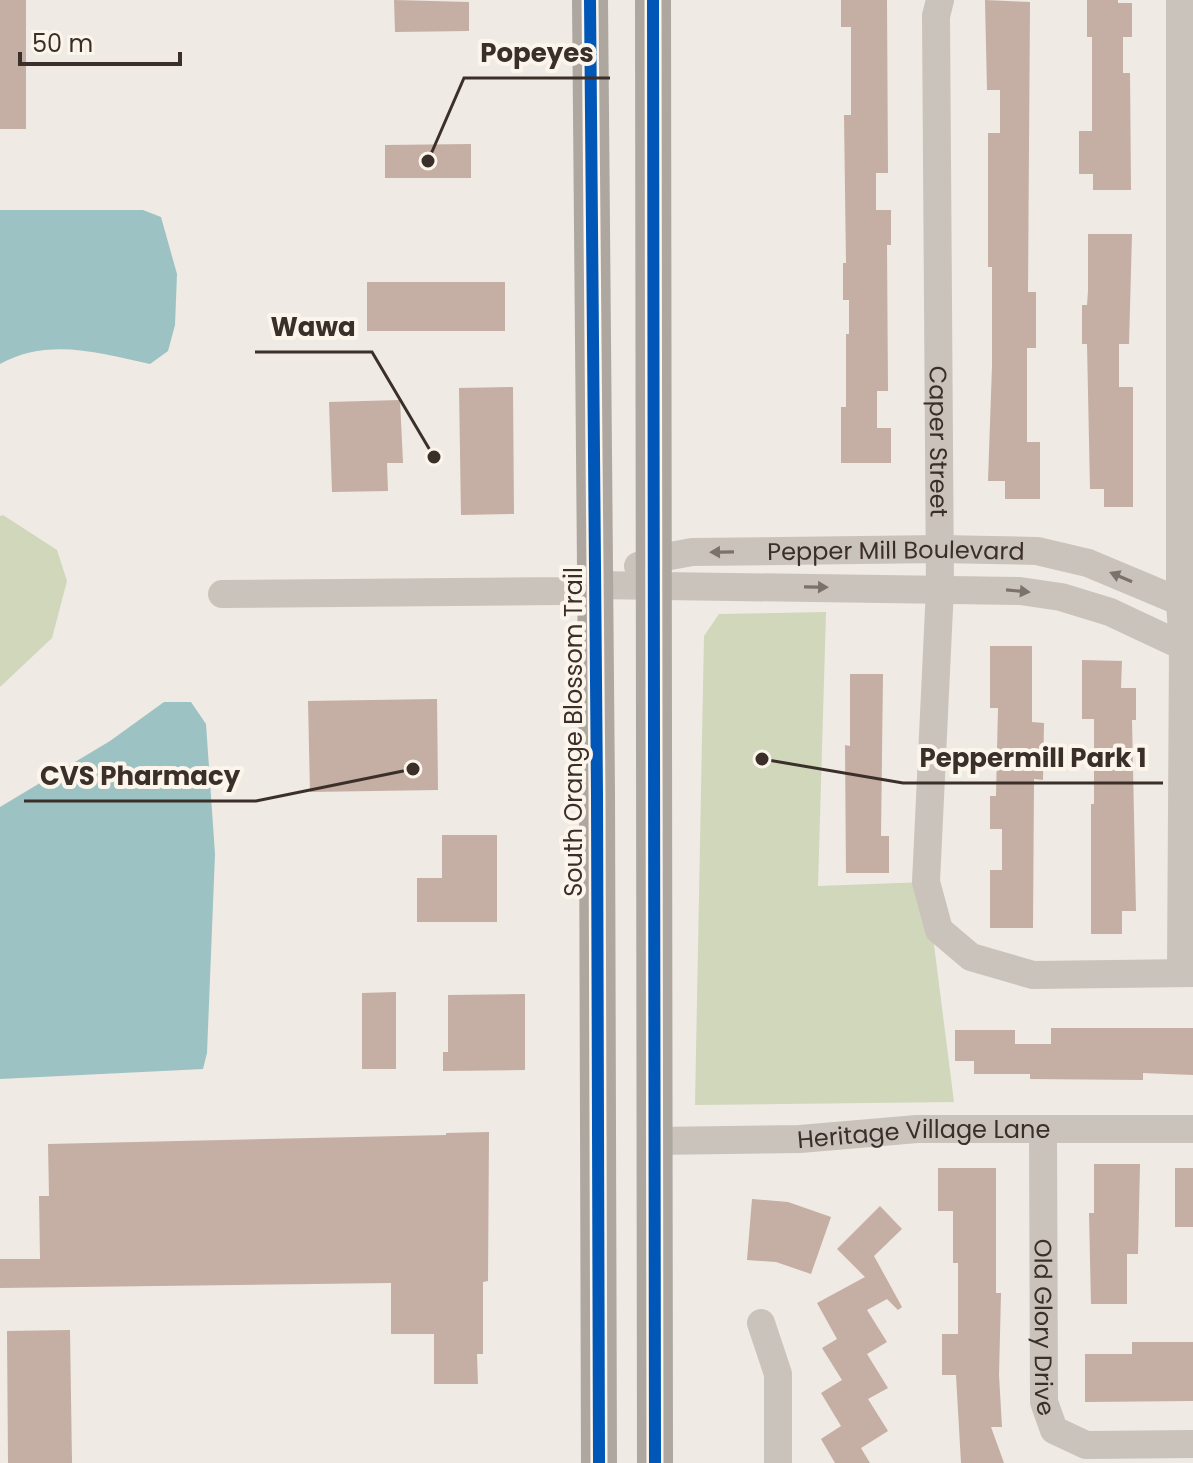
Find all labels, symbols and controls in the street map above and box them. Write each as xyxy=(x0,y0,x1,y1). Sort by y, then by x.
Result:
scale bar xyxy=(20,16,180,66)
text: 50 m xyxy=(32,27,93,60)
callout: Popeyes xyxy=(464,28,610,78)
text: Popeyes xyxy=(480,35,594,71)
callout: Wawa xyxy=(255,302,372,352)
text: Wawa xyxy=(270,309,356,345)
street label: Caper Street xyxy=(922,366,956,517)
street label: Pepper Mill Boulevard xyxy=(767,532,1025,568)
one-way arrow xyxy=(709,546,734,558)
street label: South Orange Blossom Trail xyxy=(557,567,590,897)
one-way arrow xyxy=(1109,571,1133,584)
one-way arrow xyxy=(804,580,829,593)
one-way arrow xyxy=(1006,585,1031,598)
callout: Peppermill Park 1 xyxy=(903,733,1163,783)
text: Peppermill Park 1 xyxy=(919,740,1147,776)
callout: CVS Pharmacy xyxy=(24,751,256,801)
text: CVS Pharmacy xyxy=(40,758,241,794)
street label: Heritage Village Lane xyxy=(796,1112,1050,1156)
street label: Old Glory Drive xyxy=(1027,1239,1064,1420)

